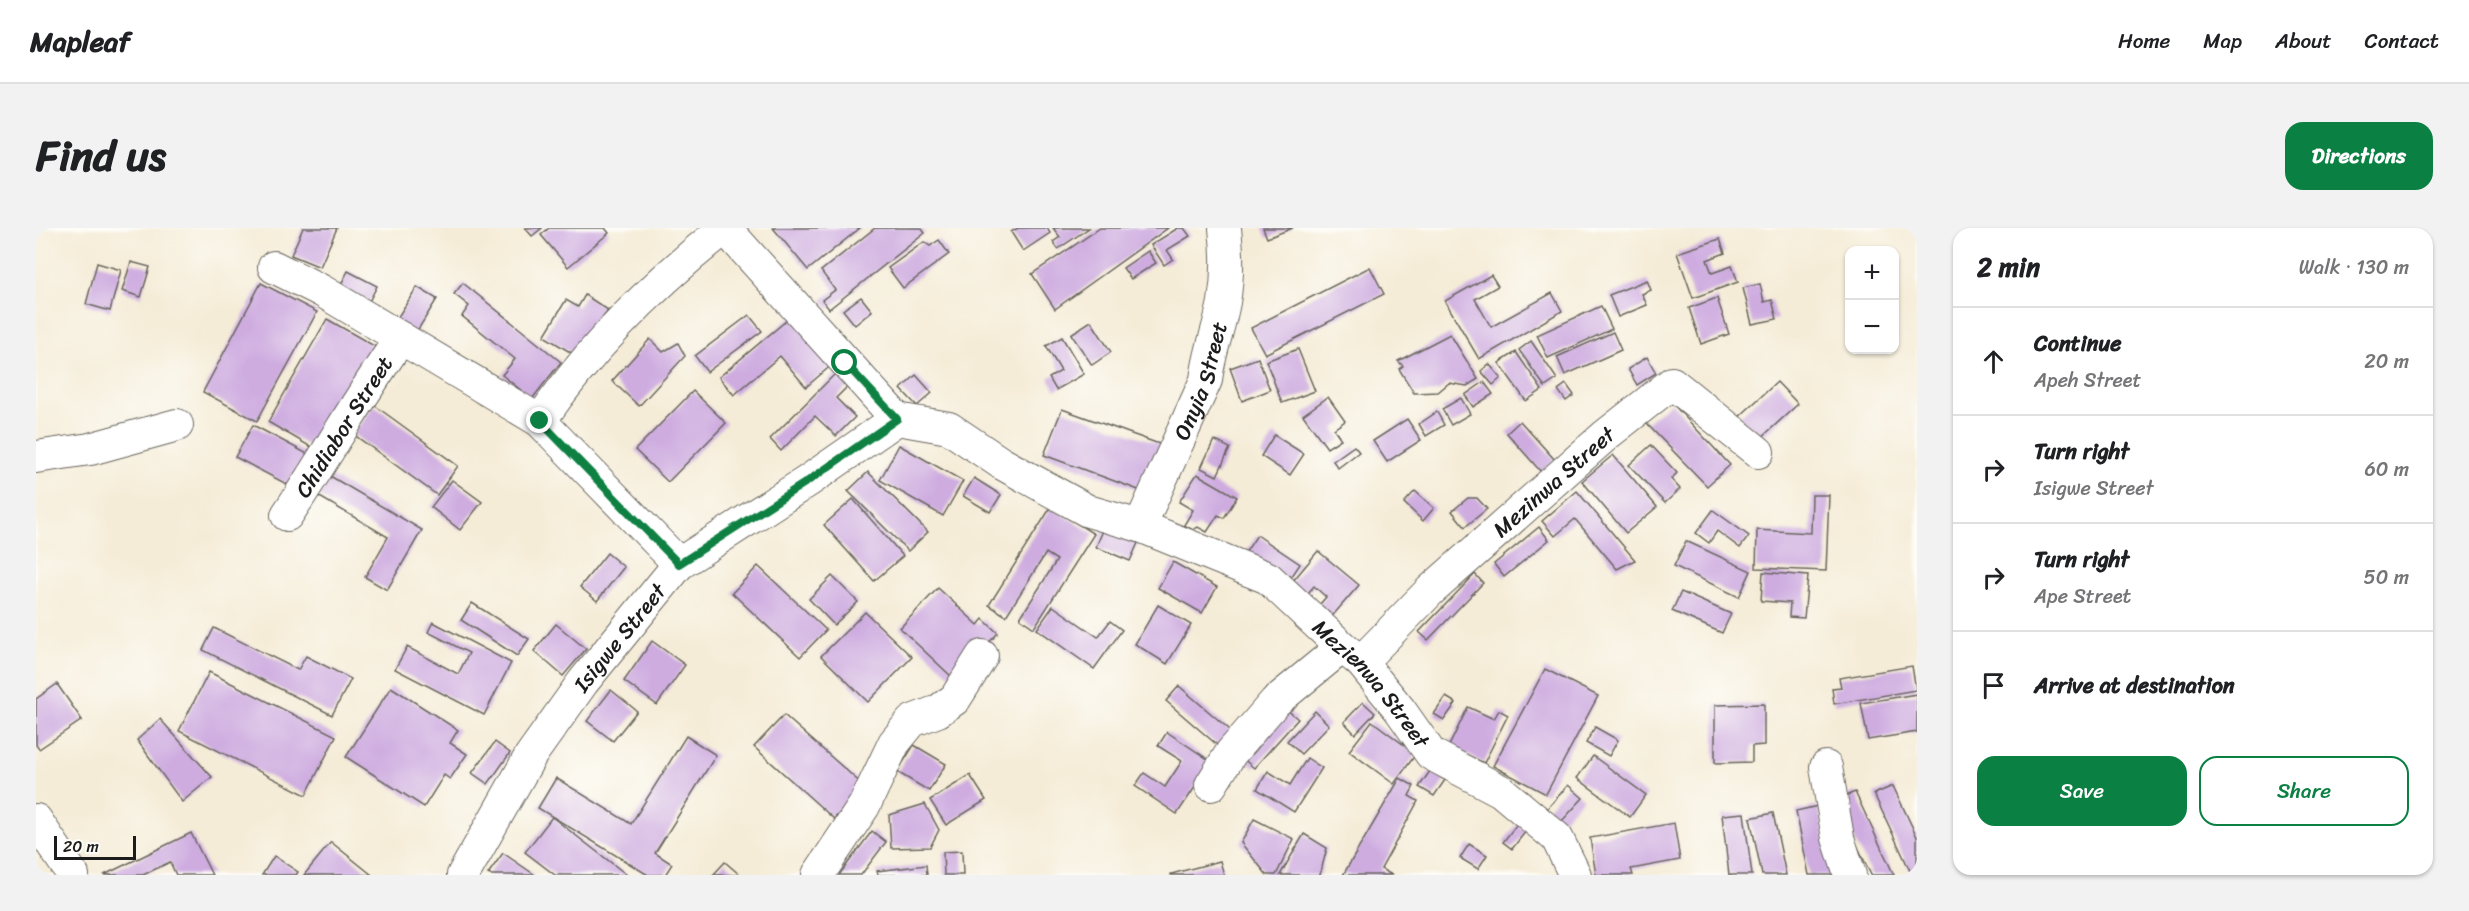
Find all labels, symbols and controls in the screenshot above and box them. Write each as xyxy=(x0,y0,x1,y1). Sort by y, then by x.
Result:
text: Mapleaf xyxy=(30,17,130,66)
text: Home xyxy=(2118,22,2170,60)
text: Map xyxy=(2203,22,2242,60)
text: About xyxy=(2275,22,2332,60)
text: Contact xyxy=(2365,22,2439,60)
text: Find us xyxy=(36,119,166,193)
button: Directions xyxy=(2285,122,2433,190)
text: 2 min xyxy=(1977,244,2040,290)
map controls xyxy=(1845,246,1899,354)
button: + xyxy=(1845,246,1899,300)
text: Walk · 130 m xyxy=(2299,250,2409,285)
button: − xyxy=(1845,300,1899,354)
street label: Onyia Street xyxy=(1162,317,1238,446)
text: Continue xyxy=(2034,324,2122,363)
text: 20 m xyxy=(2364,344,2409,379)
icon: ahead xyxy=(1977,345,2010,378)
street label: Chidiabor Street xyxy=(284,347,403,505)
route start xyxy=(831,349,857,375)
text: Apeh Street xyxy=(2034,363,2141,398)
route end xyxy=(526,407,552,433)
street label: Mezinwa Street xyxy=(1483,415,1624,547)
text: Turn right xyxy=(2034,432,2129,471)
text: 60 m xyxy=(2364,452,2409,487)
icon: right xyxy=(1977,453,2010,486)
text: Isigwe Street xyxy=(2034,471,2154,506)
text: Turn right xyxy=(2034,540,2129,579)
text: 50 m xyxy=(2364,560,2409,595)
icon: right xyxy=(1977,561,2010,594)
street label: Isigwe Street xyxy=(562,573,677,701)
text: Ape Street xyxy=(2034,579,2131,614)
street label: Mezienwa Street xyxy=(1303,609,1441,757)
text: Arrive at destination xyxy=(2034,666,2235,705)
icon: arrive xyxy=(1977,669,2010,702)
button: Save xyxy=(1977,756,2187,826)
button: Share xyxy=(2199,756,2409,826)
text: 20 m xyxy=(63,832,99,861)
scale bar xyxy=(54,833,136,860)

